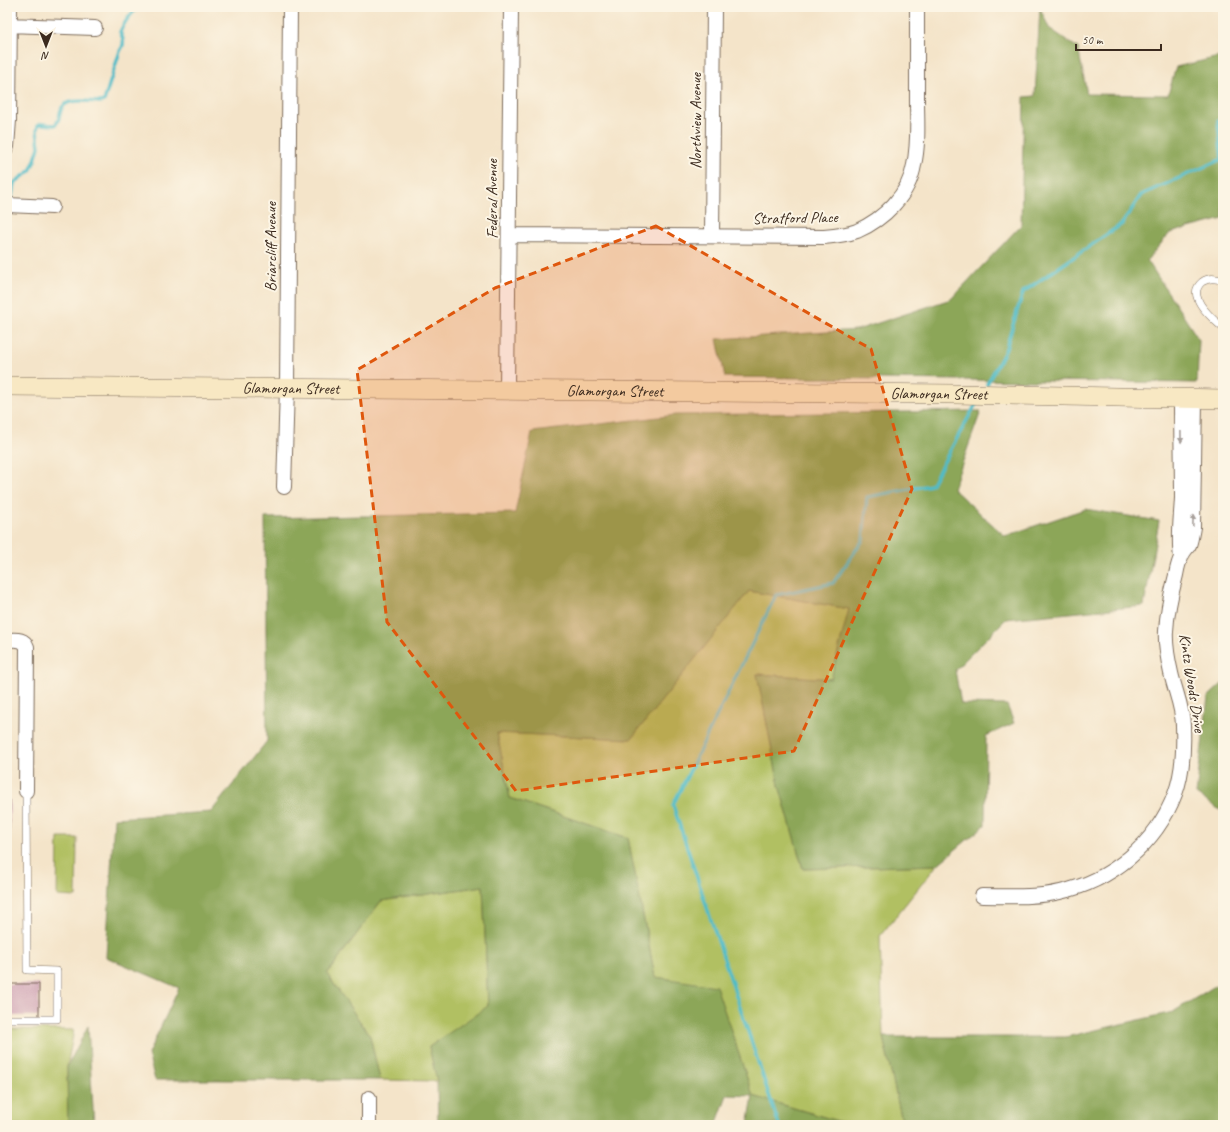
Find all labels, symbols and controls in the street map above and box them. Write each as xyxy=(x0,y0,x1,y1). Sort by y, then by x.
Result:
north arrow xyxy=(26,26,66,66)
scale bar xyxy=(1076,26,1161,52)
text: 50 m xyxy=(1082,32,1104,48)
text: N xyxy=(40,49,49,63)
street label: Northview Avenue xyxy=(686,71,706,169)
street label: Federal Avenue xyxy=(482,158,502,239)
street label: Briarcliff Avenue xyxy=(261,200,281,292)
street label: Stratford Place xyxy=(752,207,840,229)
street label: Glamorgan Street xyxy=(243,378,341,399)
street label: Glamorgan Street xyxy=(567,381,665,402)
street label: Glamorgan Street xyxy=(891,383,989,405)
one-way arrow xyxy=(1178,431,1184,444)
one-way arrow xyxy=(1189,515,1196,527)
street label: Kintz Woods Drive xyxy=(1174,632,1210,736)

